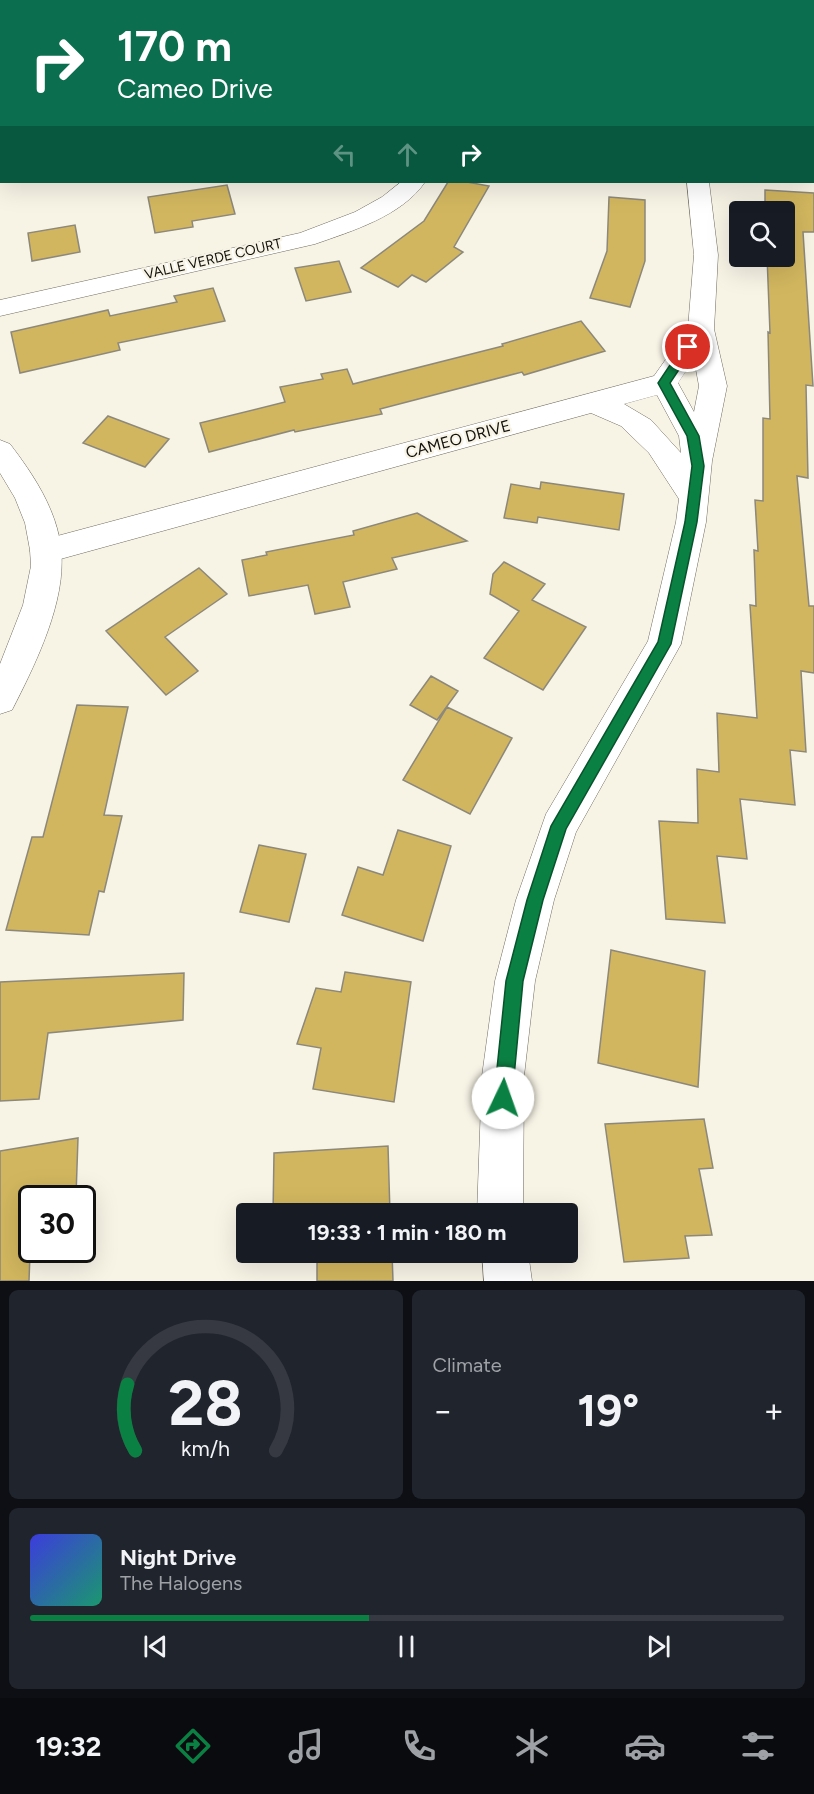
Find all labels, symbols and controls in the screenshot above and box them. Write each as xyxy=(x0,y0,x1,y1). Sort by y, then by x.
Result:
text: 170 m xyxy=(117,21,232,72)
icon: right xyxy=(18,24,96,102)
text: Cameo Drive xyxy=(117,72,273,105)
icon: left xyxy=(328,138,361,171)
icon: ahead xyxy=(391,138,424,171)
icon: right xyxy=(454,138,487,171)
map controls xyxy=(729,201,795,267)
button: search xyxy=(729,201,795,267)
street label: VALLE VERDE COURT xyxy=(143,235,284,283)
pin xyxy=(662,321,713,372)
icon: arrive xyxy=(671,330,704,363)
street label: CAMEO DRIVE xyxy=(404,416,512,462)
position arrow xyxy=(471,1066,535,1130)
speed limit sign: 30 xyxy=(18,1185,96,1263)
text: 19:33 · 1 min · 180 m xyxy=(308,1219,506,1246)
text: Climate xyxy=(433,1353,502,1377)
text: 28 xyxy=(169,1366,243,1441)
text: 19° xyxy=(577,1383,639,1437)
text: − xyxy=(433,1391,453,1430)
text: + xyxy=(763,1391,784,1430)
text: km/h xyxy=(181,1437,230,1462)
text: Night Drive xyxy=(120,1544,236,1571)
text: The Halogens xyxy=(120,1571,242,1595)
icon: previous xyxy=(139,1630,172,1663)
icon: pause xyxy=(390,1630,423,1663)
icon: next xyxy=(642,1630,675,1663)
icon: directions xyxy=(172,1725,214,1767)
icon: music xyxy=(285,1725,327,1767)
icon: phone xyxy=(398,1725,440,1767)
icon: climate xyxy=(511,1725,553,1767)
icon: car xyxy=(624,1725,666,1767)
icon: filters xyxy=(737,1725,779,1767)
text: 19:32 xyxy=(35,1730,101,1763)

